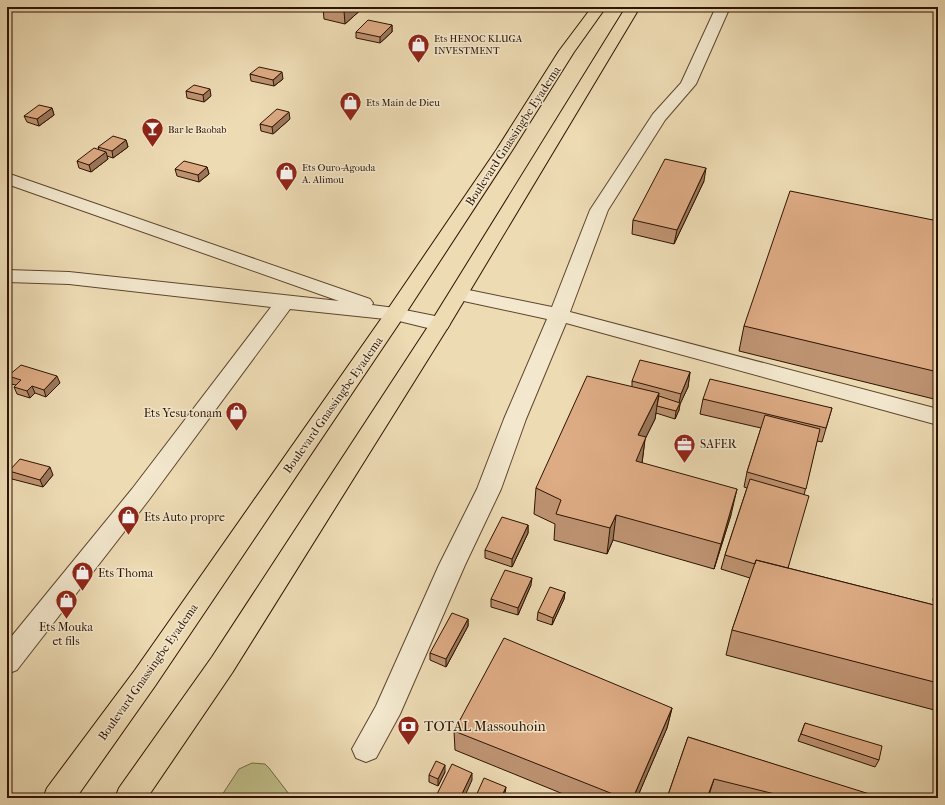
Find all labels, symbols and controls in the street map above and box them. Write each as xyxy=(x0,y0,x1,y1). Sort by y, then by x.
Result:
shop icon: Ets HENOC KLUGA INVESTMENT xyxy=(406,31,432,64)
place label: Ets HENOC KLUGA INVESTMENT xyxy=(434,33,523,57)
street label: Boulevard Gnassingbe Eyadema xyxy=(463,63,564,208)
shop icon: Ets Main de Dieu xyxy=(337,89,363,122)
place label: Ets Main de Dieu xyxy=(366,97,440,109)
bar icon: Bar le Baobab xyxy=(139,116,165,149)
place label: Bar le Baobab xyxy=(168,124,227,136)
shop icon: Ets Ouro-Agouda A. Alimou xyxy=(273,160,299,193)
place label: Ets Ouro-Agouda A. Alimou xyxy=(301,162,376,186)
street label: Boulevard Gnassingbe Eyadema xyxy=(280,334,386,476)
shop icon: Ets Yesu tonam xyxy=(224,400,250,433)
place label: Ets Yesu tonam xyxy=(144,406,222,420)
office icon: SAFER xyxy=(672,431,698,464)
place label: SAFER xyxy=(700,437,738,451)
shop icon: Ets Auto propre xyxy=(115,504,141,537)
place label: Ets Auto propre xyxy=(144,510,225,524)
shop icon: Ets Thoma xyxy=(70,560,96,593)
place label: Ets Thoma xyxy=(98,566,154,580)
shop icon: Ets Mouka et fils xyxy=(53,587,79,620)
street label: Boulevard Gnassingbe Eyadema xyxy=(95,601,201,743)
place label: Ets Mouka et fils xyxy=(39,620,93,648)
bank icon: TOTAL Massouhoin xyxy=(395,713,421,746)
place label: TOTAL Massouhoin xyxy=(424,718,546,735)

